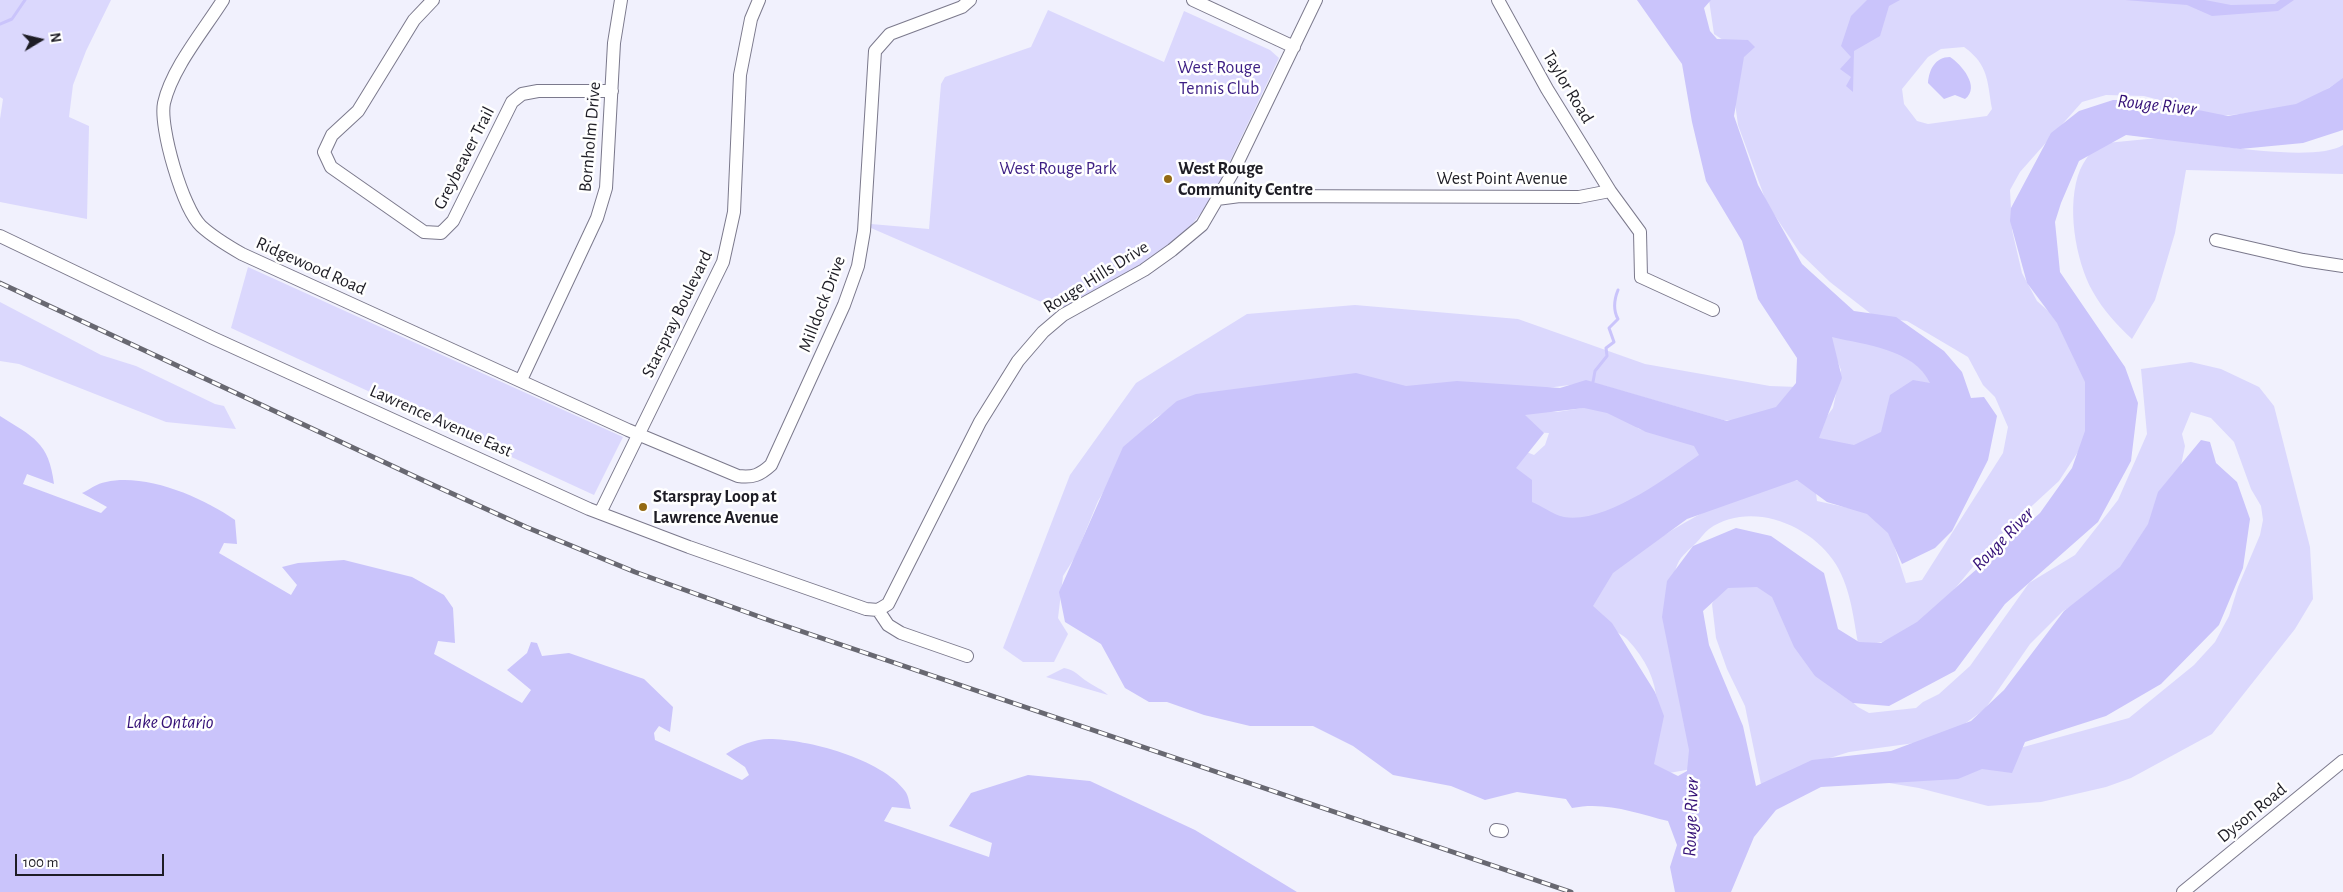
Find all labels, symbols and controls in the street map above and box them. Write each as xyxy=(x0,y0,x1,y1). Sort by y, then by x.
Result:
north arrow xyxy=(15,15,65,65)
text: N xyxy=(47,32,62,44)
street label: Taylor Road xyxy=(1538,47,1598,127)
park label: West Rouge Tennis Club xyxy=(1177,57,1261,100)
street label: Bornholm Drive xyxy=(574,81,606,193)
water label: Rouge River xyxy=(2116,90,2198,120)
street label: Greybeaver Trail xyxy=(429,103,499,213)
park label: West Rouge Park xyxy=(999,158,1117,180)
place label: West Rouge Community Centre xyxy=(1178,158,1313,200)
street label: West Point Avenue xyxy=(1436,168,1568,190)
marker: West Rouge Community Centre xyxy=(1162,173,1174,185)
street label: Ridgewood Road xyxy=(253,232,369,300)
street label: Rouge Hills Drive xyxy=(1039,236,1153,318)
street label: Starspray Boulevard xyxy=(637,247,717,381)
street label: Milldock Drive xyxy=(794,253,850,355)
street label: Lawrence Avenue East xyxy=(366,380,516,462)
place label: Starspray Loop at Lawrence Avenue xyxy=(653,486,778,528)
marker: Starspray Loop at Lawrence Avenue xyxy=(637,501,649,513)
water label: Rouge River xyxy=(1967,502,2039,576)
water label: Lake Ontario xyxy=(126,711,214,733)
water label: Rouge River xyxy=(1678,777,1704,857)
street label: Dyson Road xyxy=(2213,779,2291,847)
scale bar xyxy=(18,844,166,876)
text: 100 m xyxy=(23,855,58,870)

